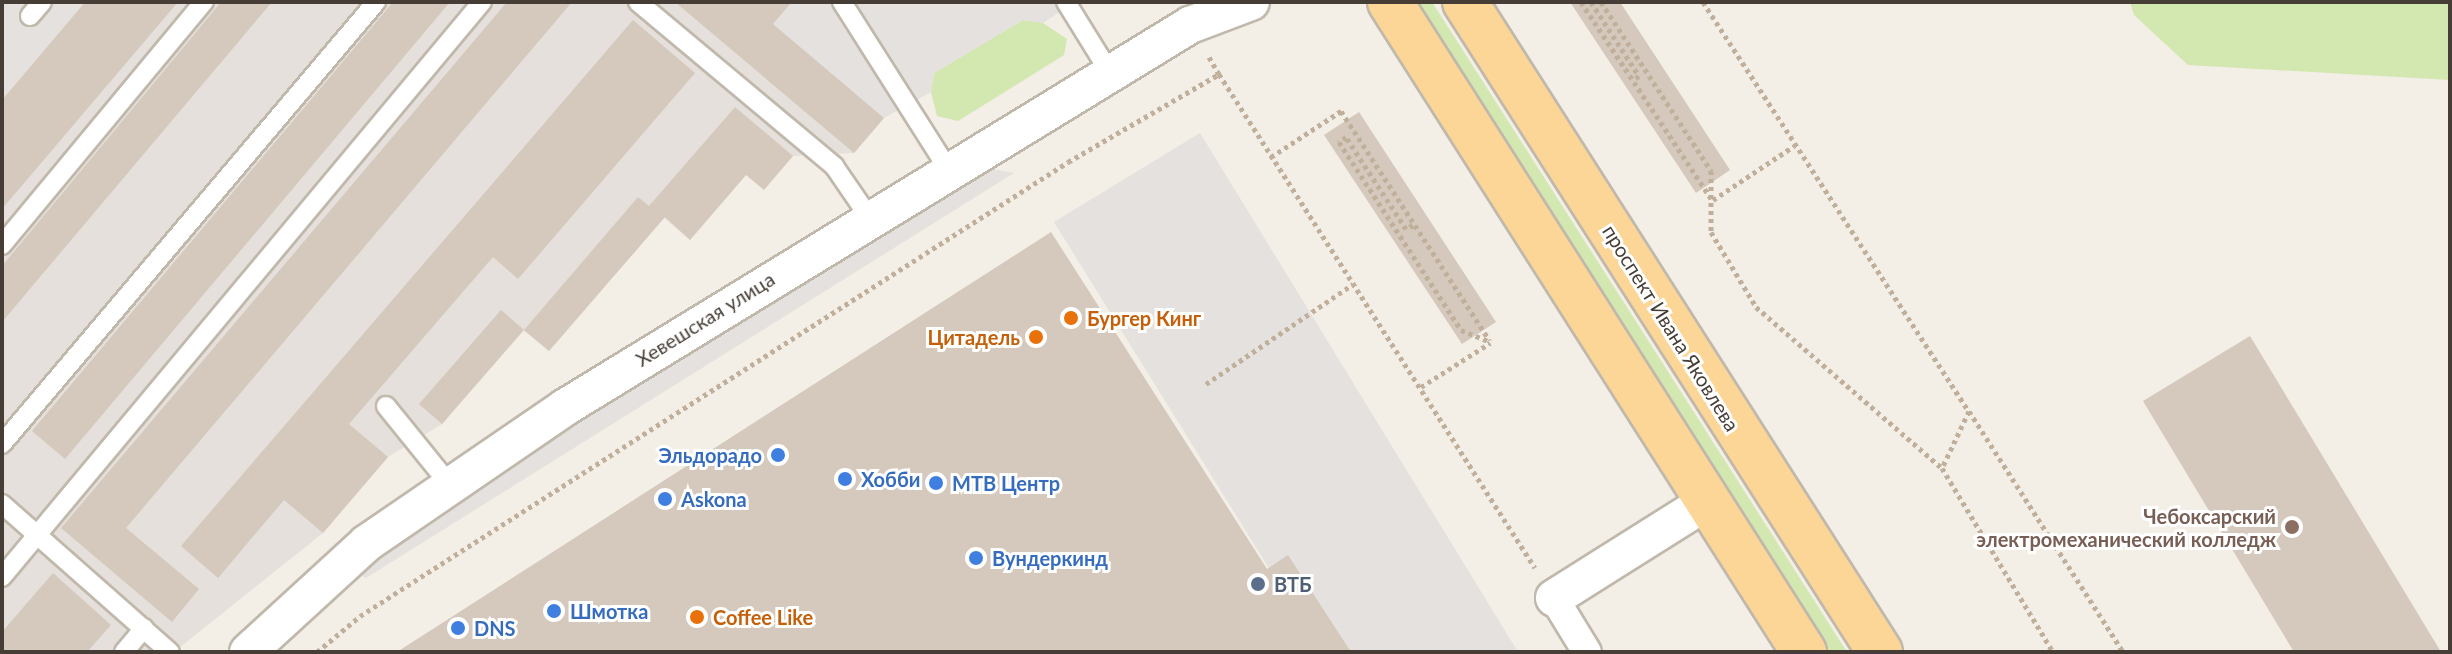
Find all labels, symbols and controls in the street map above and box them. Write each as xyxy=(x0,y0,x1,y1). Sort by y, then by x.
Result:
street label: проспект Ивана Яковлева xyxy=(1598,220,1744,436)
street label: Хевешская улица xyxy=(631,267,779,371)
place label: Бургер Кинг xyxy=(1087,306,1201,330)
marker: Бургер Кинг xyxy=(1062,309,1080,327)
place label: Цитадель xyxy=(927,325,1020,349)
marker: Цитадель xyxy=(1027,328,1045,346)
place label: Эльдорадо xyxy=(658,443,762,467)
marker: Эльдорадо xyxy=(769,446,787,464)
place label: Хобби xyxy=(861,467,920,491)
marker: Хобби xyxy=(836,470,854,488)
place label: МТВ Центр xyxy=(952,471,1060,495)
marker: МТВ Центр xyxy=(927,474,945,492)
place label: Askona xyxy=(681,487,747,511)
marker: Askona xyxy=(656,490,674,508)
place label: Чебоксарский электромеханический колледж xyxy=(1976,504,2276,551)
marker: Чебоксарский электромеханический колледж xyxy=(2283,518,2301,536)
place label: Вундеркинд xyxy=(992,546,1108,570)
marker: Вундеркинд xyxy=(967,549,985,567)
place label: ВТБ xyxy=(1274,572,1312,596)
marker: ВТБ xyxy=(1249,575,1267,593)
place label: Шмотка xyxy=(570,599,648,623)
marker: Шмотка xyxy=(545,602,563,620)
place label: Coffee Like xyxy=(713,605,813,629)
marker: Coffee Like xyxy=(688,608,706,626)
place label: DNS xyxy=(474,616,516,640)
marker: DNS xyxy=(449,619,467,637)

